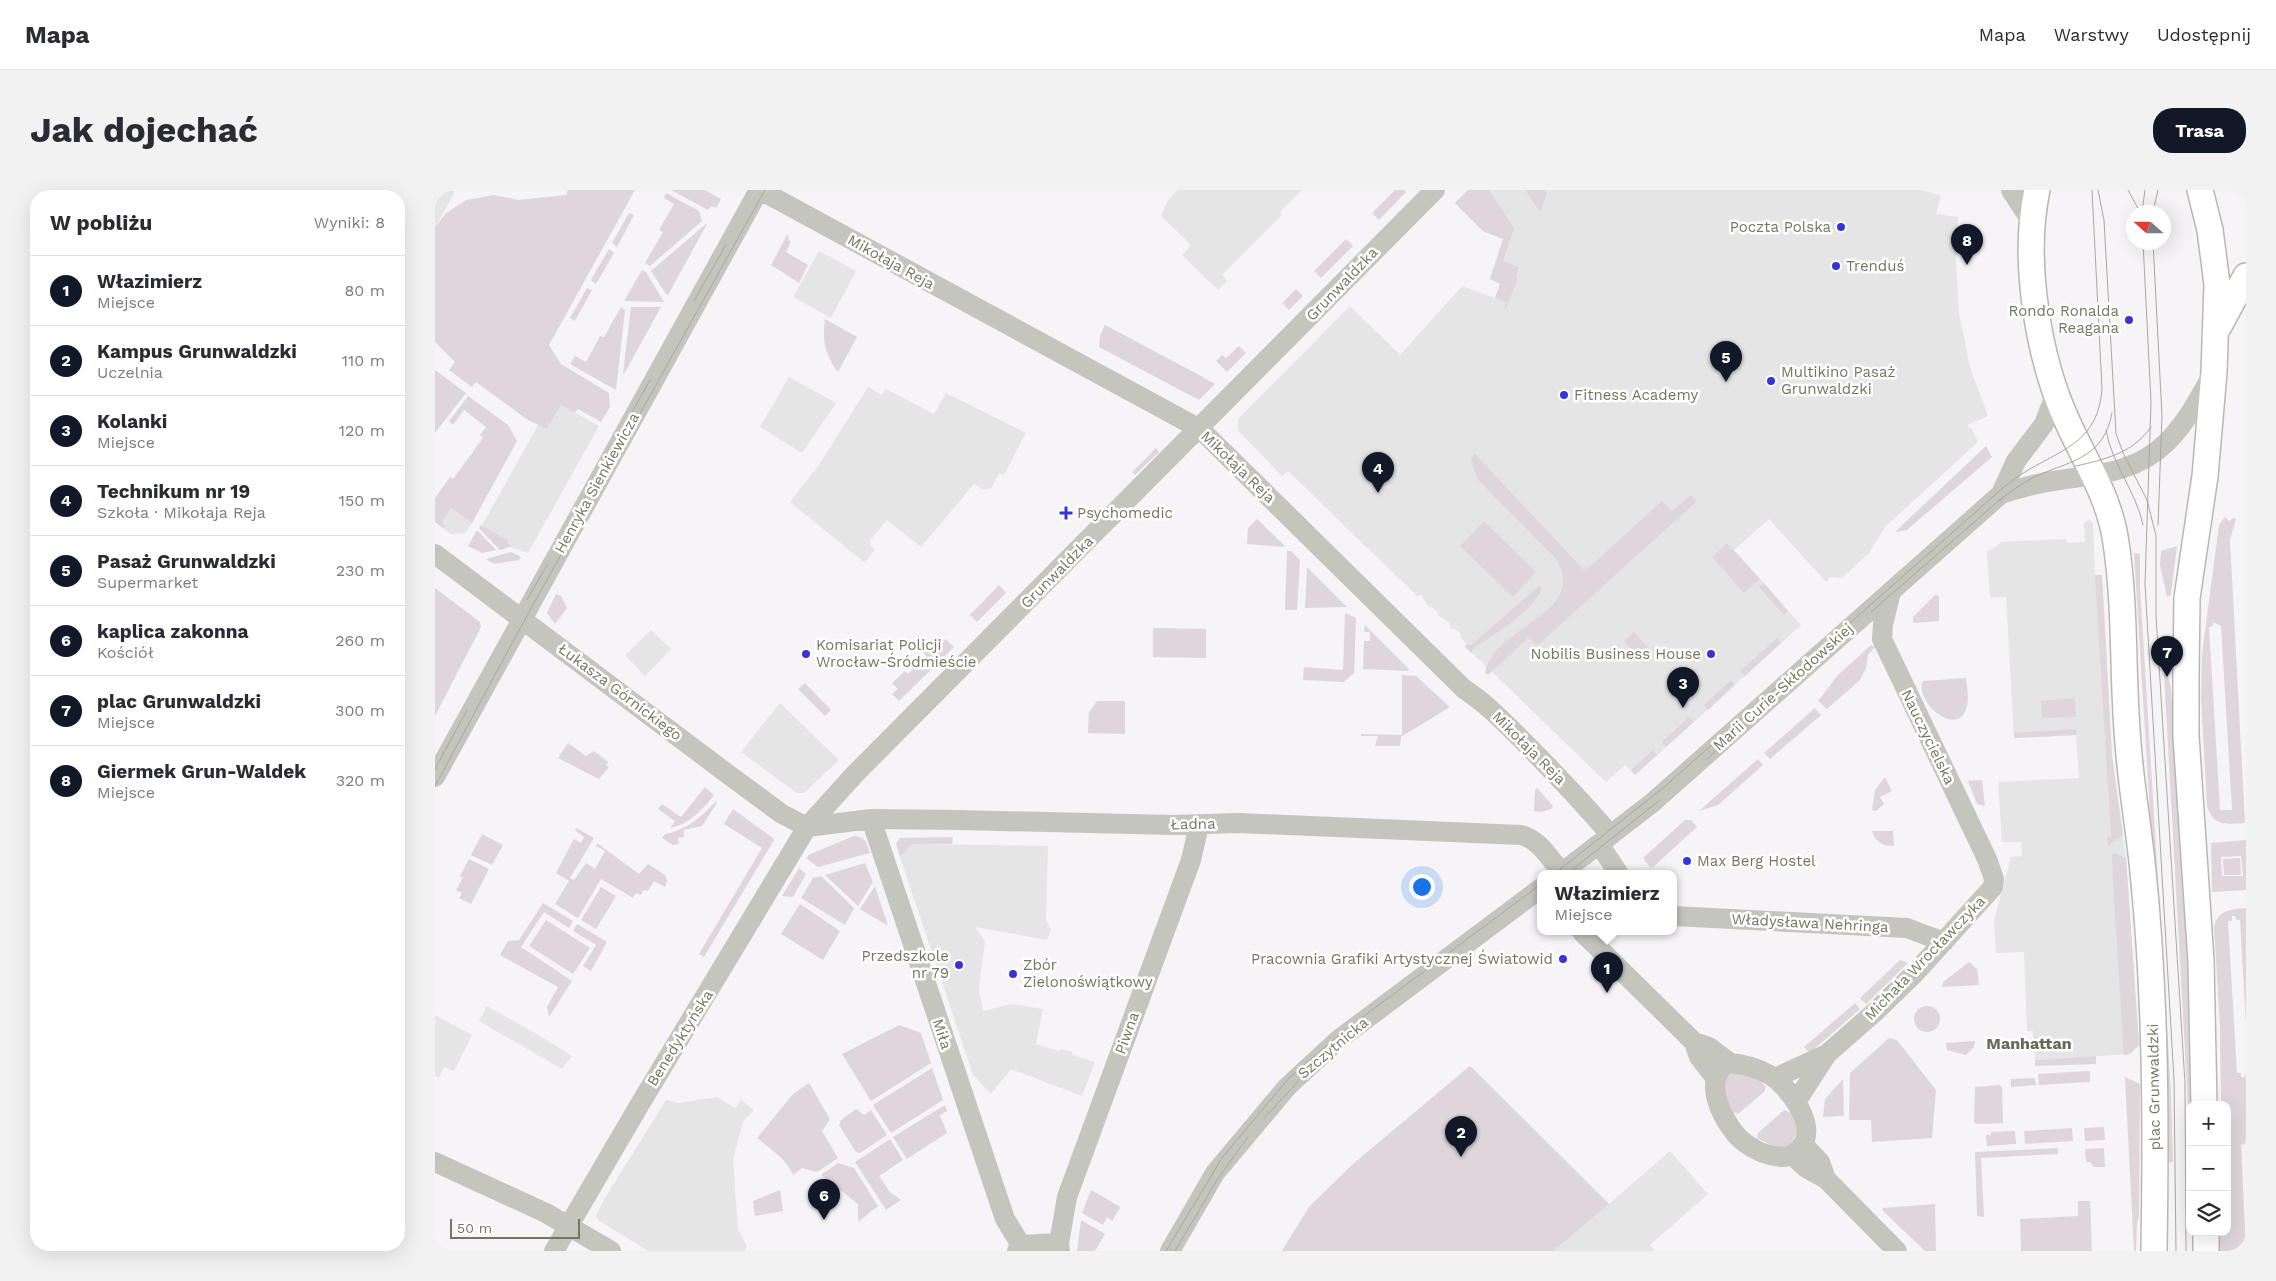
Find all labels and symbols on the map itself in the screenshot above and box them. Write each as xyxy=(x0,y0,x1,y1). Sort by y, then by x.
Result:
north arrow xyxy=(2126,205,2171,250)
place label: Poczta Polska xyxy=(1730,218,1832,236)
marker: Poczta Polska xyxy=(1835,221,1847,233)
pin: 8 xyxy=(1951,224,1983,265)
street label: Mikołaja Reja xyxy=(845,231,938,293)
street label: Grunwaldzka xyxy=(1302,243,1382,324)
place label: Trenduś xyxy=(1846,257,1905,275)
marker: Trenduś xyxy=(1830,260,1842,272)
place label: Rondo Ronalda Reagana xyxy=(2008,302,2120,337)
marker: Rondo Ronalda Reagana xyxy=(2123,314,2135,326)
pin: 5 xyxy=(1710,341,1742,382)
place label: Multikino Pasaż Grunwaldzki xyxy=(1781,363,1895,398)
marker: Multikino Pasaż Grunwaldzki xyxy=(1765,375,1777,387)
place label: Fitness Academy xyxy=(1574,386,1698,404)
marker: Fitness Academy xyxy=(1558,389,1570,401)
street label: Henryka Sienkiewicza xyxy=(551,409,643,557)
street label: Mikołaja Reja xyxy=(1197,427,1279,507)
pin: 4 xyxy=(1362,452,1394,493)
place label: Psychomedic xyxy=(1077,504,1173,522)
marker: Psychomedic xyxy=(1059,506,1073,520)
street label: Grunwaldzka xyxy=(1017,532,1097,612)
street label: Marii Curie-Skłodowskiej xyxy=(1709,619,1857,755)
place label: Komisariat Policji Wrocław-Śródmieście xyxy=(816,636,976,671)
pin: 7 xyxy=(2151,636,2183,677)
street label: Łukasza Górnickiego xyxy=(555,640,685,744)
place label: Nobilis Business House xyxy=(1531,645,1701,663)
marker: Komisariat Policji Wrocław-Śródmieście xyxy=(800,648,812,660)
marker: Nobilis Business House xyxy=(1705,648,1717,660)
pin: 3 xyxy=(1667,667,1699,708)
street label: Nauczycielska xyxy=(1897,687,1959,788)
street label: Mikołaja Reja xyxy=(1489,708,1570,789)
street label: Ładna xyxy=(1170,815,1216,833)
place label: Max Berg Hostel xyxy=(1697,852,1816,870)
marker: Max Berg Hostel xyxy=(1681,855,1693,867)
your location xyxy=(1409,874,1435,900)
street label: Michała Wrocławczyka xyxy=(1861,892,1989,1024)
street label: Władysława Nehringa xyxy=(1731,910,1890,936)
place label: Przedszkole nr 79 xyxy=(861,947,949,982)
place label: Pracownia Grafiki Artystycznej Światowid xyxy=(1251,949,1553,968)
pin: 1 xyxy=(1591,952,1623,993)
marker: Pracownia Grafiki Artystycznej Światowid xyxy=(1557,953,1569,965)
place label: Zbór Zielonoświątkowy xyxy=(1023,956,1153,991)
marker: Przedszkole nr 79 xyxy=(953,959,965,971)
marker: Zbór Zielonoświątkowy xyxy=(1007,968,1019,980)
street label: Benedyktyńska xyxy=(643,986,717,1089)
street label: Piwna xyxy=(1111,1009,1143,1057)
street label: Szczytnicka xyxy=(1294,1013,1372,1083)
street label: Miła xyxy=(929,1017,955,1052)
street label: plac Grunwaldzki xyxy=(2144,1023,2164,1151)
district label: Manhattan xyxy=(1986,1034,2072,1053)
pin: 2 xyxy=(1445,1116,1477,1157)
pin: 6 xyxy=(808,1179,840,1220)
scale bar xyxy=(450,1216,580,1239)

